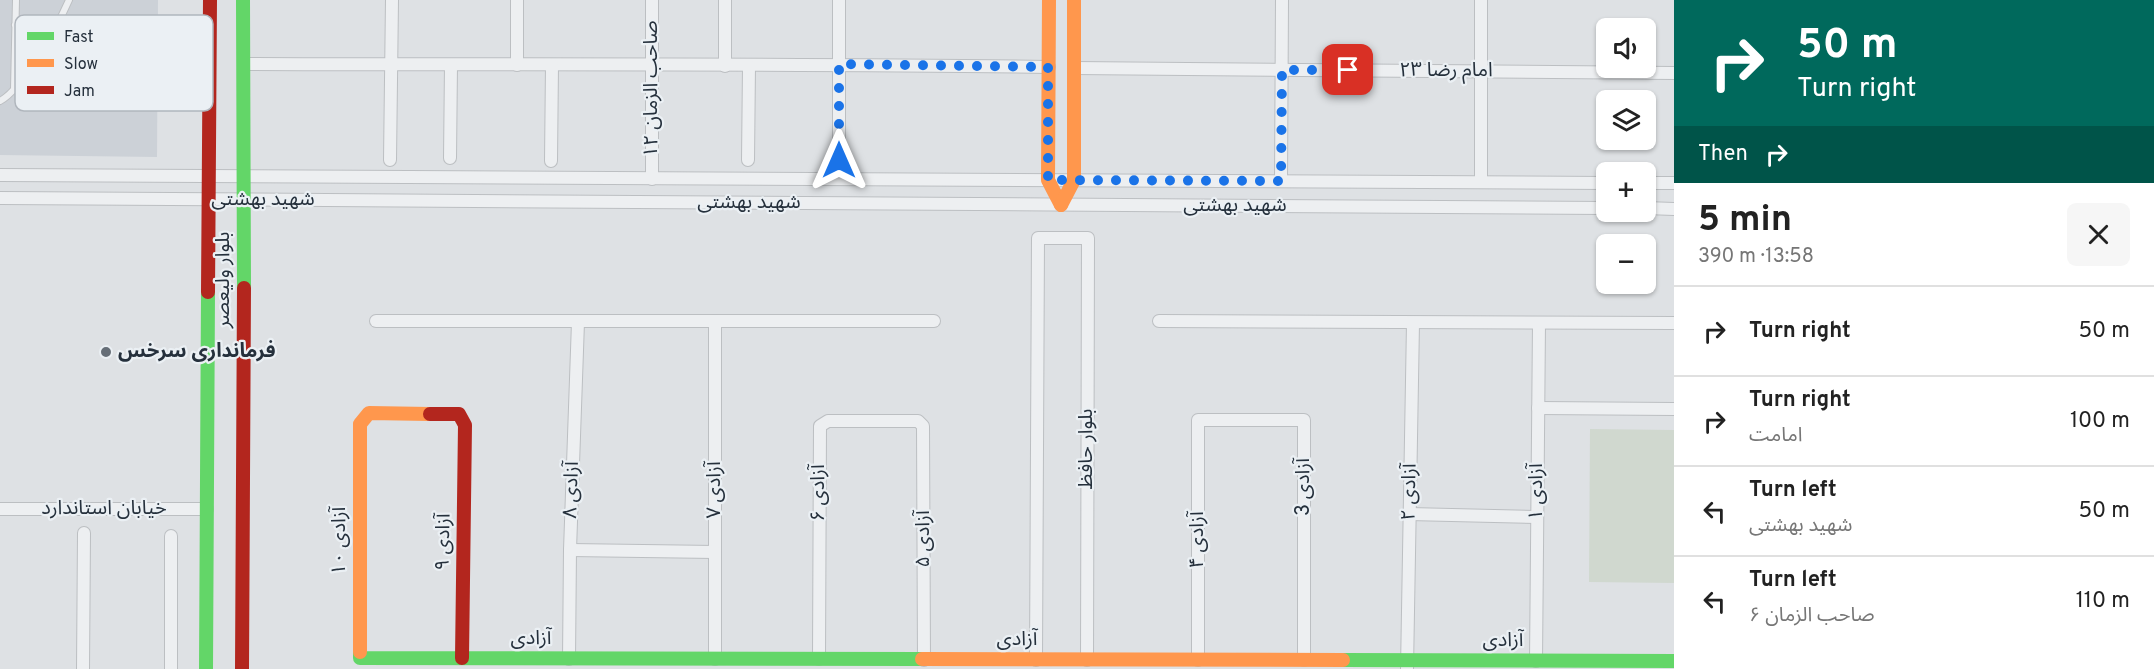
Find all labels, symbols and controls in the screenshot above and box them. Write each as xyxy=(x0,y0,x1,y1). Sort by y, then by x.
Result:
legend xyxy=(15,15,213,111)
map controls xyxy=(1596,18,1656,294)
button: sound xyxy=(1596,18,1656,78)
text: 50 m xyxy=(1797,20,1898,73)
street label: صاحب الزمان ۱۲ xyxy=(639,21,665,157)
icon: right xyxy=(1698,24,1776,102)
text: Fast xyxy=(64,28,94,48)
pin xyxy=(1322,44,1373,95)
icon: arrive xyxy=(1331,53,1364,86)
text: Slow xyxy=(64,55,98,75)
street label: امام رضا ۲۳ xyxy=(1399,58,1493,84)
text: Turn right xyxy=(1797,72,1916,106)
text: Jam xyxy=(64,82,95,102)
button: layers xyxy=(1596,90,1656,150)
position arrow xyxy=(807,128,871,192)
icon: right xyxy=(1760,138,1793,171)
text: Then xyxy=(1698,141,1748,168)
button: + xyxy=(1596,162,1656,222)
street label: شهید بهشتی xyxy=(211,187,315,213)
street label: شهید بهشتی xyxy=(697,190,801,216)
street label: شهید بهشتی xyxy=(1183,193,1287,219)
text: 5 min xyxy=(1698,198,1792,244)
button: close xyxy=(2067,203,2130,266)
street label: بلوار ولیعصر xyxy=(211,232,237,329)
button: − xyxy=(1596,234,1656,294)
text: 390 m · 13:58 xyxy=(1698,244,1814,270)
icon: right xyxy=(1698,315,1731,348)
text: Turn right xyxy=(1749,318,1851,345)
text: 50 m xyxy=(2078,318,2130,345)
place label: فرمانداری سرخس xyxy=(118,339,276,365)
marker: فرمانداری سرخس xyxy=(99,345,113,359)
text: Turn right xyxy=(1749,387,1851,414)
icon: right xyxy=(1698,405,1731,438)
text: 100 m xyxy=(2070,408,2130,435)
street label: بلوار حافظ xyxy=(1074,409,1100,489)
text: امامت xyxy=(1749,423,1802,449)
street label: آزادی 3 xyxy=(1291,457,1317,516)
street label: آزادی ۸ xyxy=(558,460,586,519)
street label: آزادی ۷ xyxy=(702,460,728,519)
street label: آزادی ۲ xyxy=(1397,462,1424,521)
street label: آزادی ۱ xyxy=(1524,462,1550,521)
street label: آزادی ۶ xyxy=(806,463,832,522)
text: Turn left xyxy=(1749,477,1837,504)
icon: left xyxy=(1698,495,1731,528)
street label: خیابان استاندارد xyxy=(41,496,167,522)
text: 50 m xyxy=(2078,498,2130,525)
street label: آزادی ۱۰ xyxy=(327,506,353,575)
street label: آزادی ۵ xyxy=(911,509,937,568)
street label: آزادی ۴ xyxy=(1185,510,1211,569)
street label: آزادی ۹ xyxy=(431,512,458,571)
text: شهید بهشتی xyxy=(1749,513,1852,539)
text: Turn left xyxy=(1749,567,1837,594)
icon: left xyxy=(1698,585,1731,618)
text: 110 m xyxy=(2076,588,2130,615)
text: صاحب الزمان ۶ xyxy=(1749,603,1874,629)
street label: آزادی xyxy=(510,626,553,652)
street label: آزادی xyxy=(996,627,1039,653)
street label: آزادی xyxy=(1482,628,1525,654)

